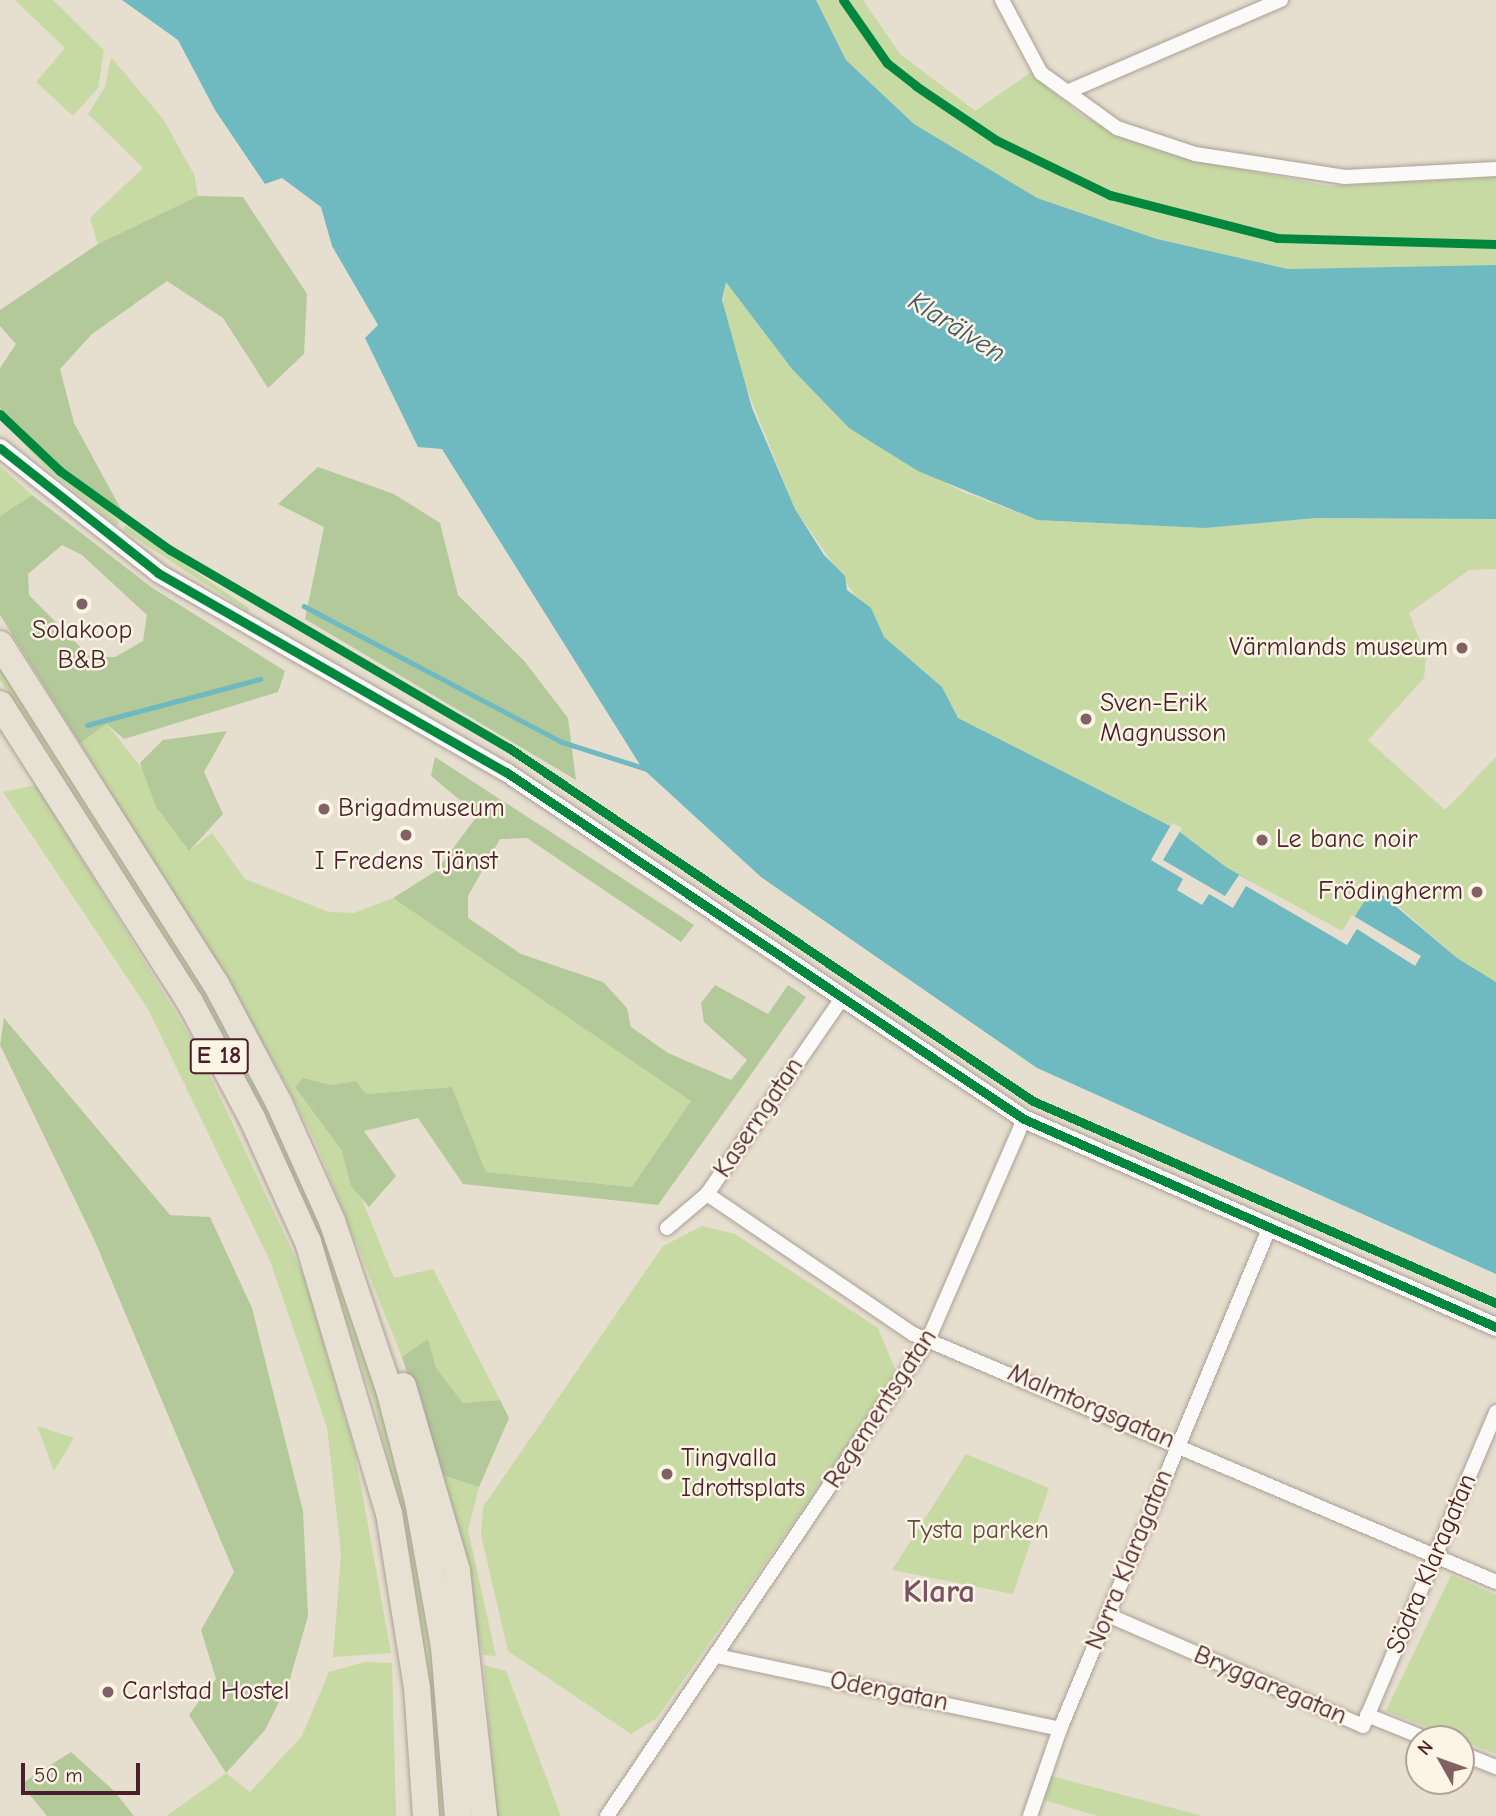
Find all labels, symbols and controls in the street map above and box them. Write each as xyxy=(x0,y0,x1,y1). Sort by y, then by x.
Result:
water label: Klarälven xyxy=(902,284,1012,370)
marker: Solakoop B&B xyxy=(74,596,90,612)
place label: Solakoop B&B xyxy=(32,615,132,676)
place label: Värmlands museum xyxy=(1229,632,1448,664)
marker: Värmlands museum xyxy=(1454,640,1470,656)
place label: Sven-Erik Magnusson xyxy=(1100,688,1226,750)
marker: Sven-Erik Magnusson xyxy=(1078,711,1094,727)
place label: Brigadmuseum xyxy=(338,793,505,825)
marker: Brigadmuseum xyxy=(316,801,332,817)
place label: Le banc noir xyxy=(1276,824,1418,856)
marker: I Fredens Tjänst xyxy=(398,827,414,843)
marker: Le banc noir xyxy=(1254,832,1270,848)
place label: I Fredens Tjänst xyxy=(314,846,498,878)
place label: Frödingherm xyxy=(1318,876,1463,908)
marker: Frödingherm xyxy=(1469,884,1485,900)
road number: E 18 xyxy=(189,1036,249,1076)
street label: Kaserngatan xyxy=(707,1052,811,1184)
street label: Regementsgatan xyxy=(818,1323,944,1495)
street label: Malmtorgsgatan xyxy=(1003,1358,1179,1456)
place label: Tingvalla Idrottsplats xyxy=(681,1443,805,1504)
street label: Norra Klaragatan xyxy=(1080,1465,1180,1655)
marker: Tingvalla Idrottsplats xyxy=(659,1466,675,1482)
street label: Södra Klaragatan xyxy=(1380,1469,1484,1659)
park label: Tysta parken xyxy=(907,1515,1049,1547)
district label: Klara xyxy=(903,1572,975,1612)
street label: Bryggaregatan xyxy=(1189,1640,1351,1732)
street label: Odengatan xyxy=(827,1665,951,1719)
place label: Carlstad Hostel xyxy=(122,1676,289,1708)
marker: Carlstad Hostel xyxy=(100,1684,116,1700)
north arrow xyxy=(1405,1725,1475,1795)
text: N xyxy=(1413,1736,1438,1760)
scale bar xyxy=(24,1750,144,1794)
text: 50 m xyxy=(34,1763,83,1787)

